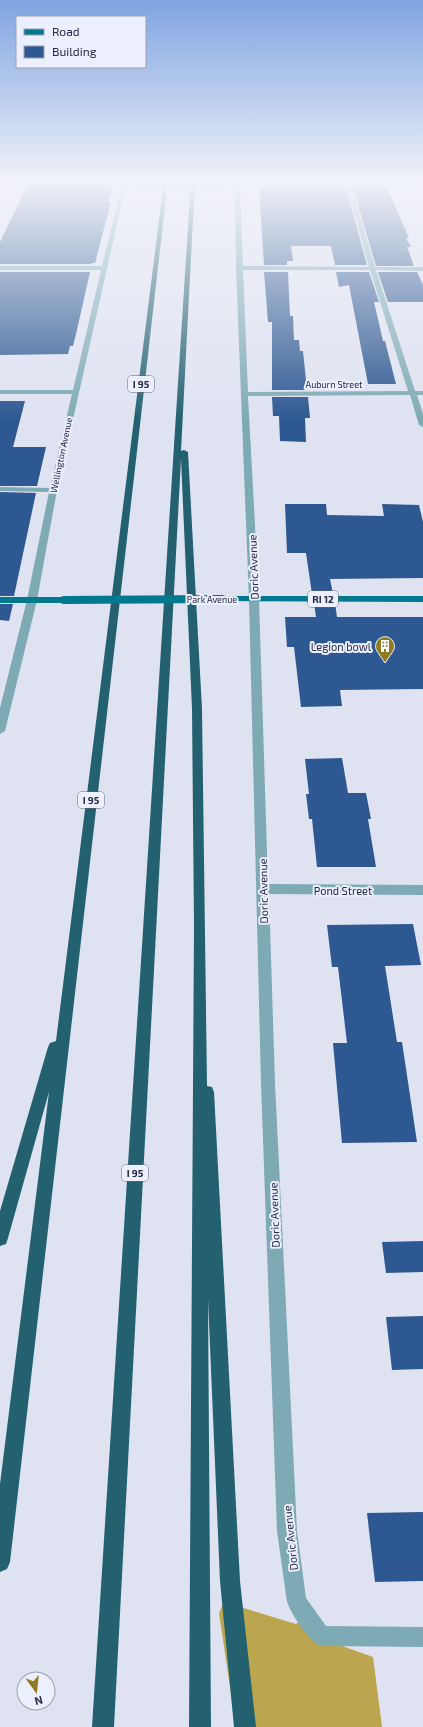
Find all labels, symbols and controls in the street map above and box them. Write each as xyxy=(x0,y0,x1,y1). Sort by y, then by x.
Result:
legend xyxy=(16,16,146,68)
text: Road xyxy=(52,24,80,38)
text: Building xyxy=(52,44,97,58)
road number: I 95 xyxy=(128,376,154,392)
street label: Auburn Street xyxy=(306,379,363,390)
street label: Wellington Avenue xyxy=(48,416,74,494)
street label: Doric Avenue xyxy=(245,534,261,600)
road number: RI 12 xyxy=(308,591,338,607)
street label: Park Avenue xyxy=(187,594,237,605)
building icon: Legion bowl xyxy=(374,635,396,663)
place label: Legion bowl xyxy=(311,640,372,653)
road number: I 95 xyxy=(78,792,104,808)
street label: Doric Avenue xyxy=(256,858,270,924)
street label: Pond Street xyxy=(314,884,372,897)
road number: I 95 xyxy=(122,1165,148,1181)
street label: Doric Avenue xyxy=(266,1182,282,1248)
street label: Doric Avenue xyxy=(280,1505,300,1571)
north arrow xyxy=(16,1671,56,1711)
text: N xyxy=(33,1694,44,1708)

